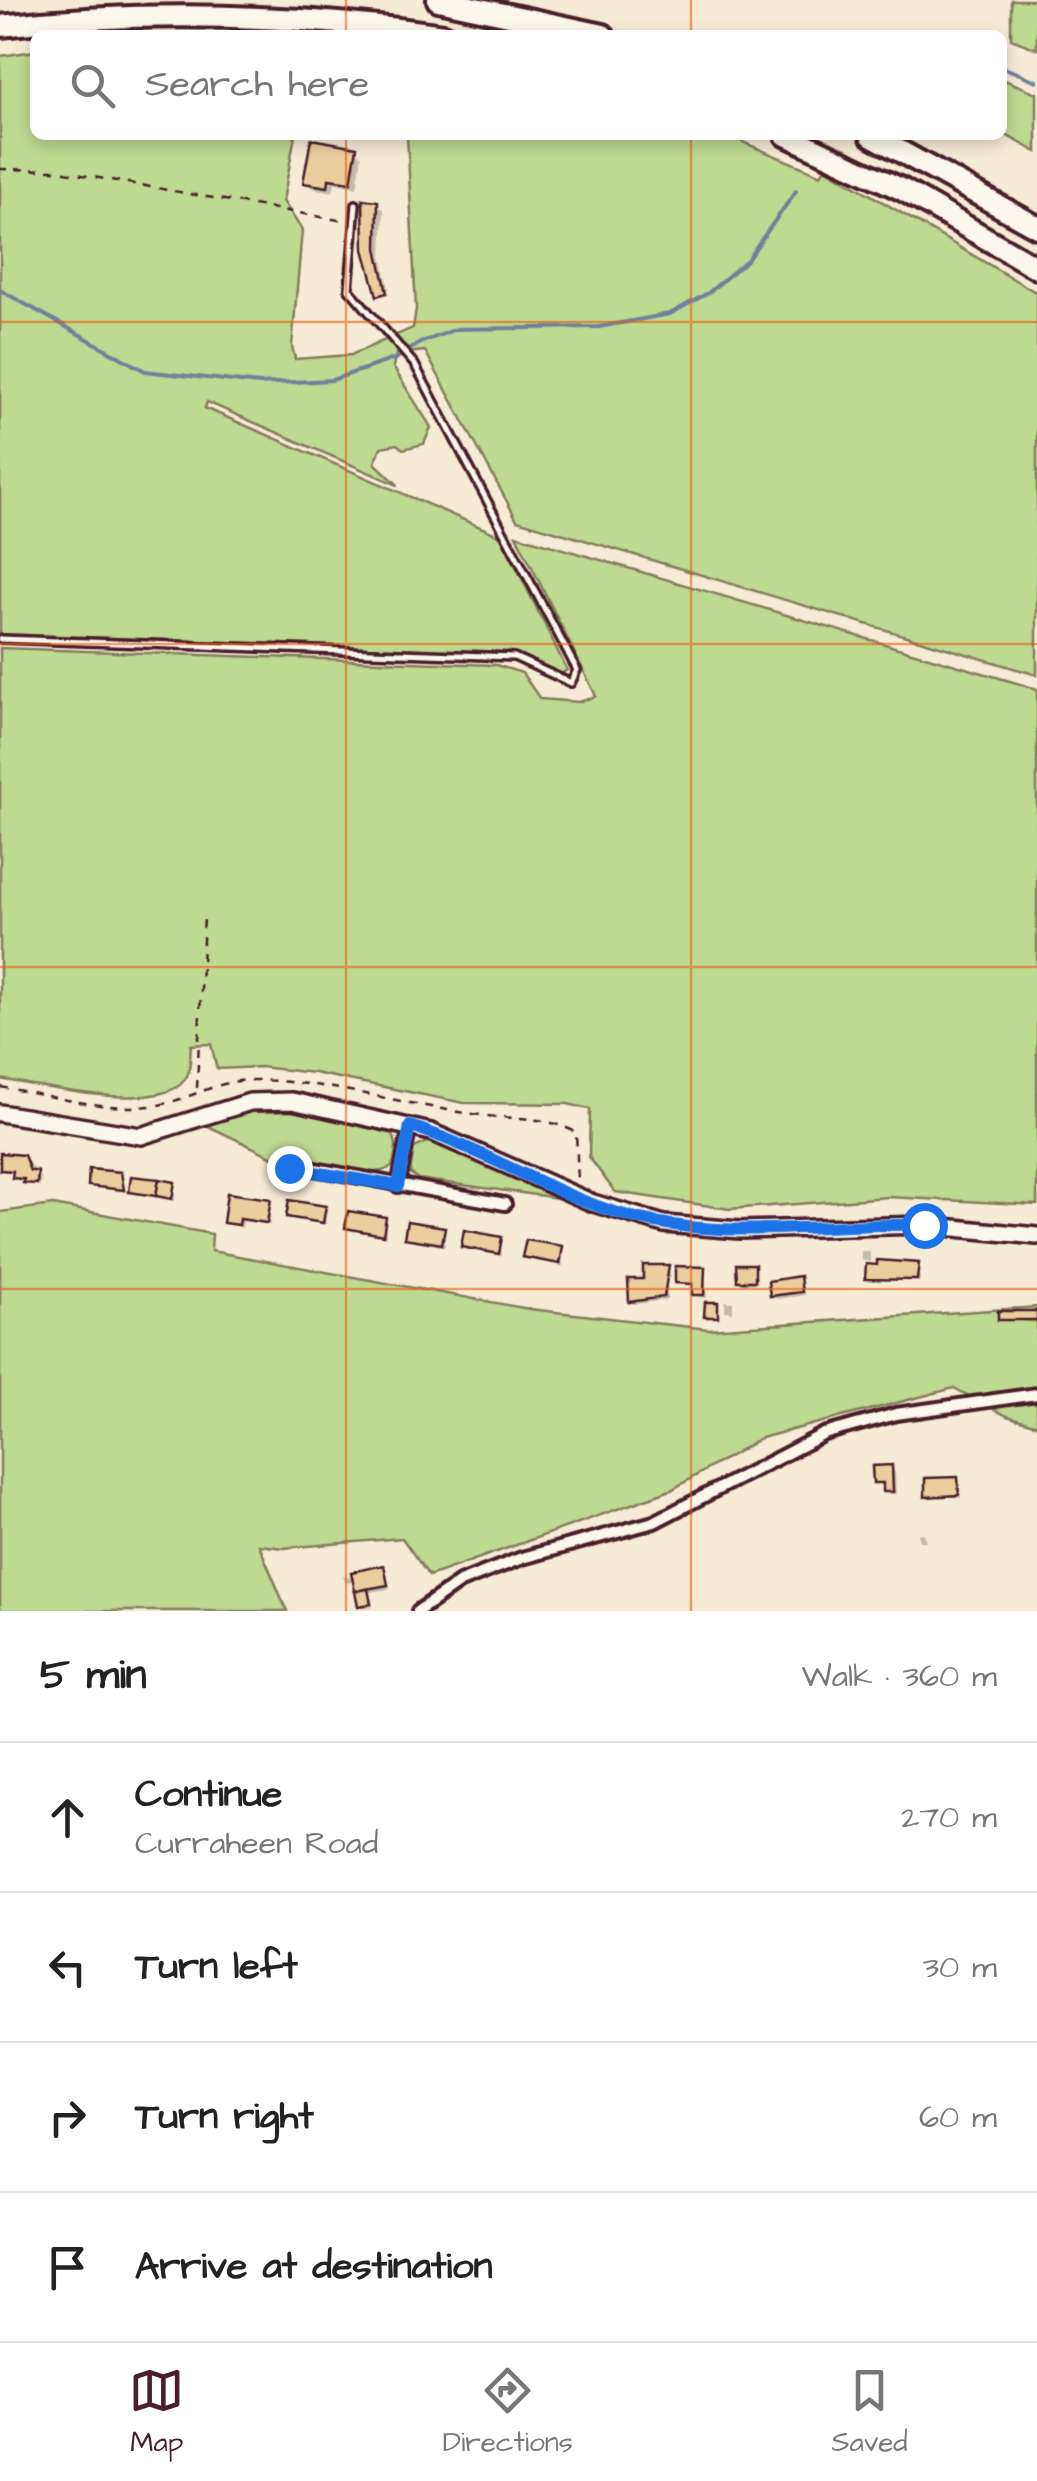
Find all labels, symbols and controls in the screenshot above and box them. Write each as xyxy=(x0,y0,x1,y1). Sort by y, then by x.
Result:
search box xyxy=(30,30,1007,140)
icon: search xyxy=(65,58,120,113)
text: Search here xyxy=(145,59,369,111)
route end xyxy=(267,1146,313,1192)
route start xyxy=(902,1203,948,1249)
text: 5 min xyxy=(40,1647,147,1705)
text: Walk · 360 m xyxy=(802,1654,997,1699)
text: Continue xyxy=(135,1769,282,1821)
icon: ahead xyxy=(40,1790,95,1845)
text: 270 m xyxy=(901,1795,997,1840)
text: Curraheen Road xyxy=(135,1821,378,1866)
icon: left xyxy=(40,1940,95,1995)
text: Turn left xyxy=(135,1941,298,1993)
text: 30 m xyxy=(923,1945,997,1990)
icon: right xyxy=(40,2090,95,2145)
text: Turn right xyxy=(135,2091,314,2143)
text: 60 m xyxy=(919,2095,997,2140)
icon: arrive xyxy=(40,2240,95,2295)
text: Arrive at destination xyxy=(135,2241,492,2293)
tab: Map xyxy=(129,2363,184,2462)
tab: Directions xyxy=(443,2363,573,2462)
tab: Saved xyxy=(831,2363,908,2462)

